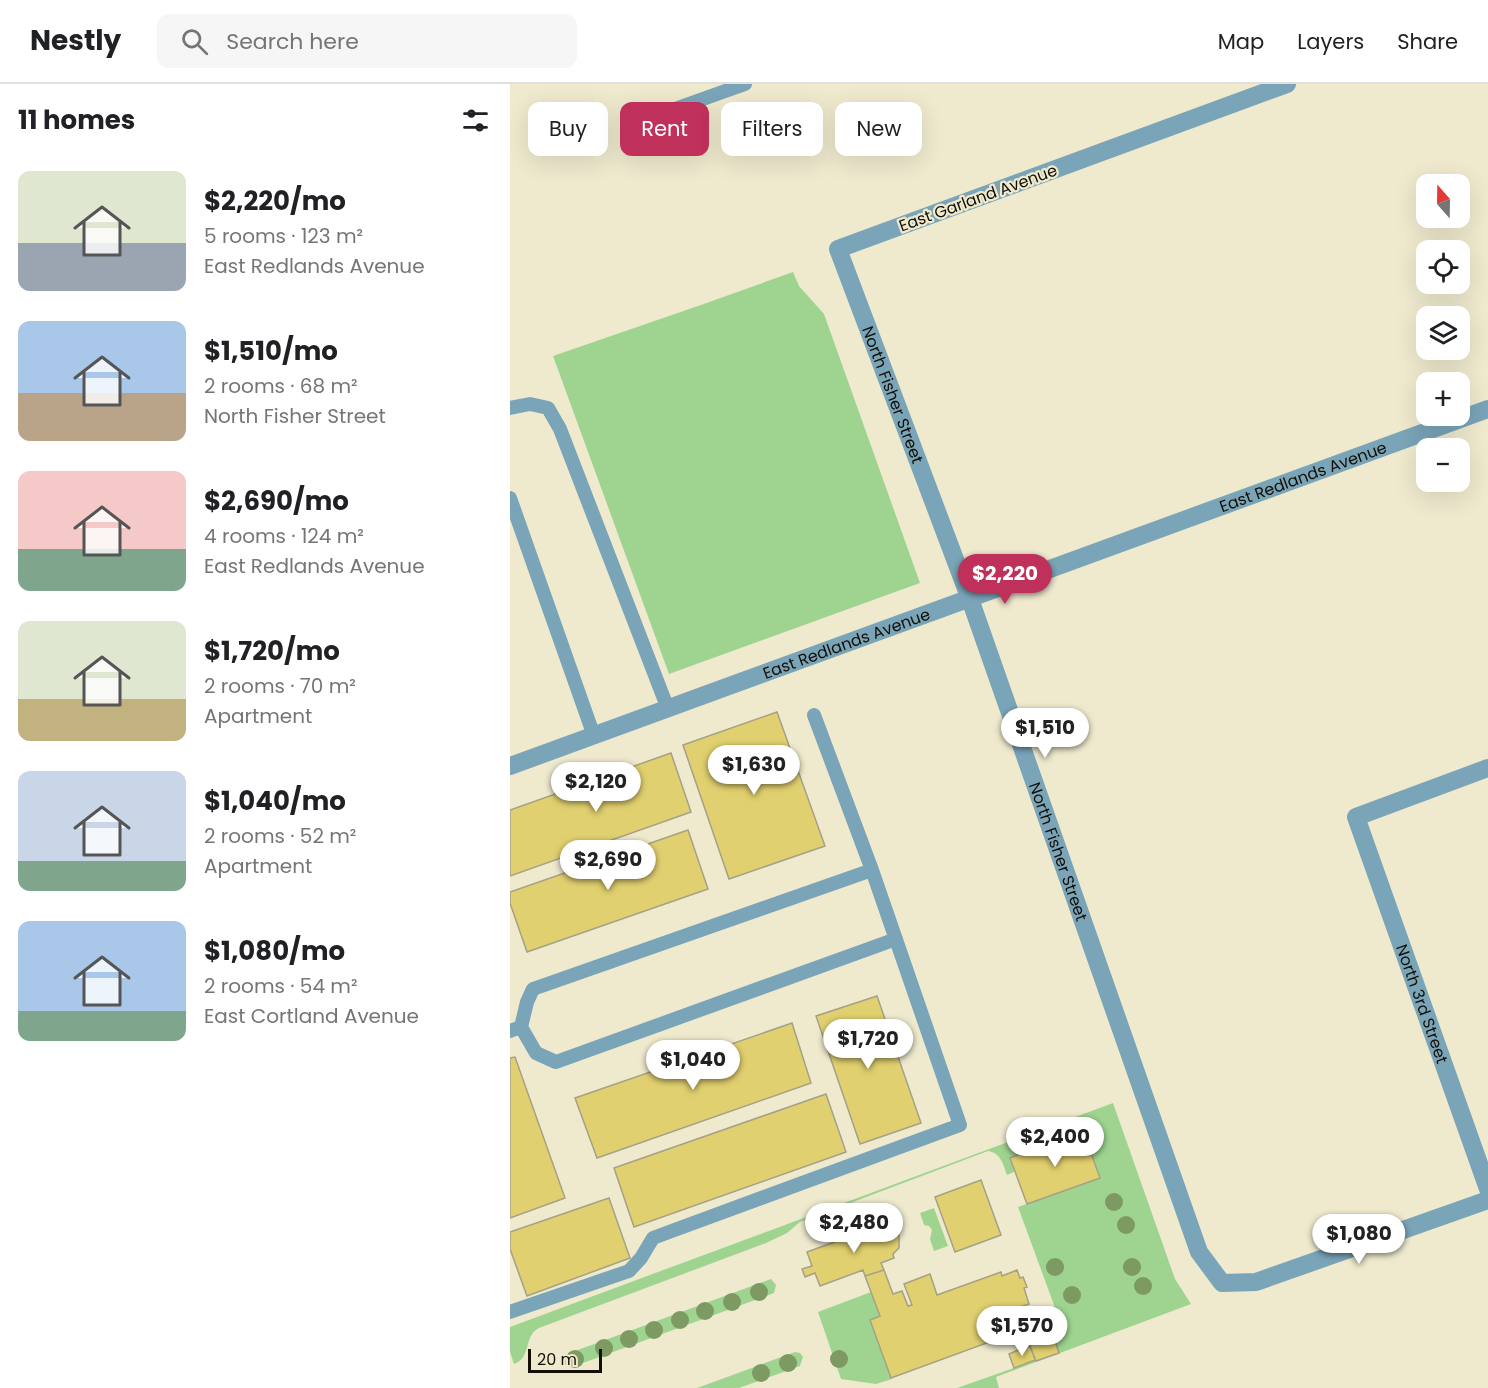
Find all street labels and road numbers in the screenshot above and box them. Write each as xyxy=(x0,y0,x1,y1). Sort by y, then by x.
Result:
street label: East Garland Avenue xyxy=(896,159,1060,237)
street label: North Fisher Street xyxy=(856,323,929,467)
street label: East Redlands Avenue xyxy=(1216,435,1390,518)
street label: East Redlands Avenue xyxy=(759,602,933,684)
street label: North Fisher Street xyxy=(1024,779,1094,924)
street label: North 3rd Street xyxy=(1391,941,1454,1067)

